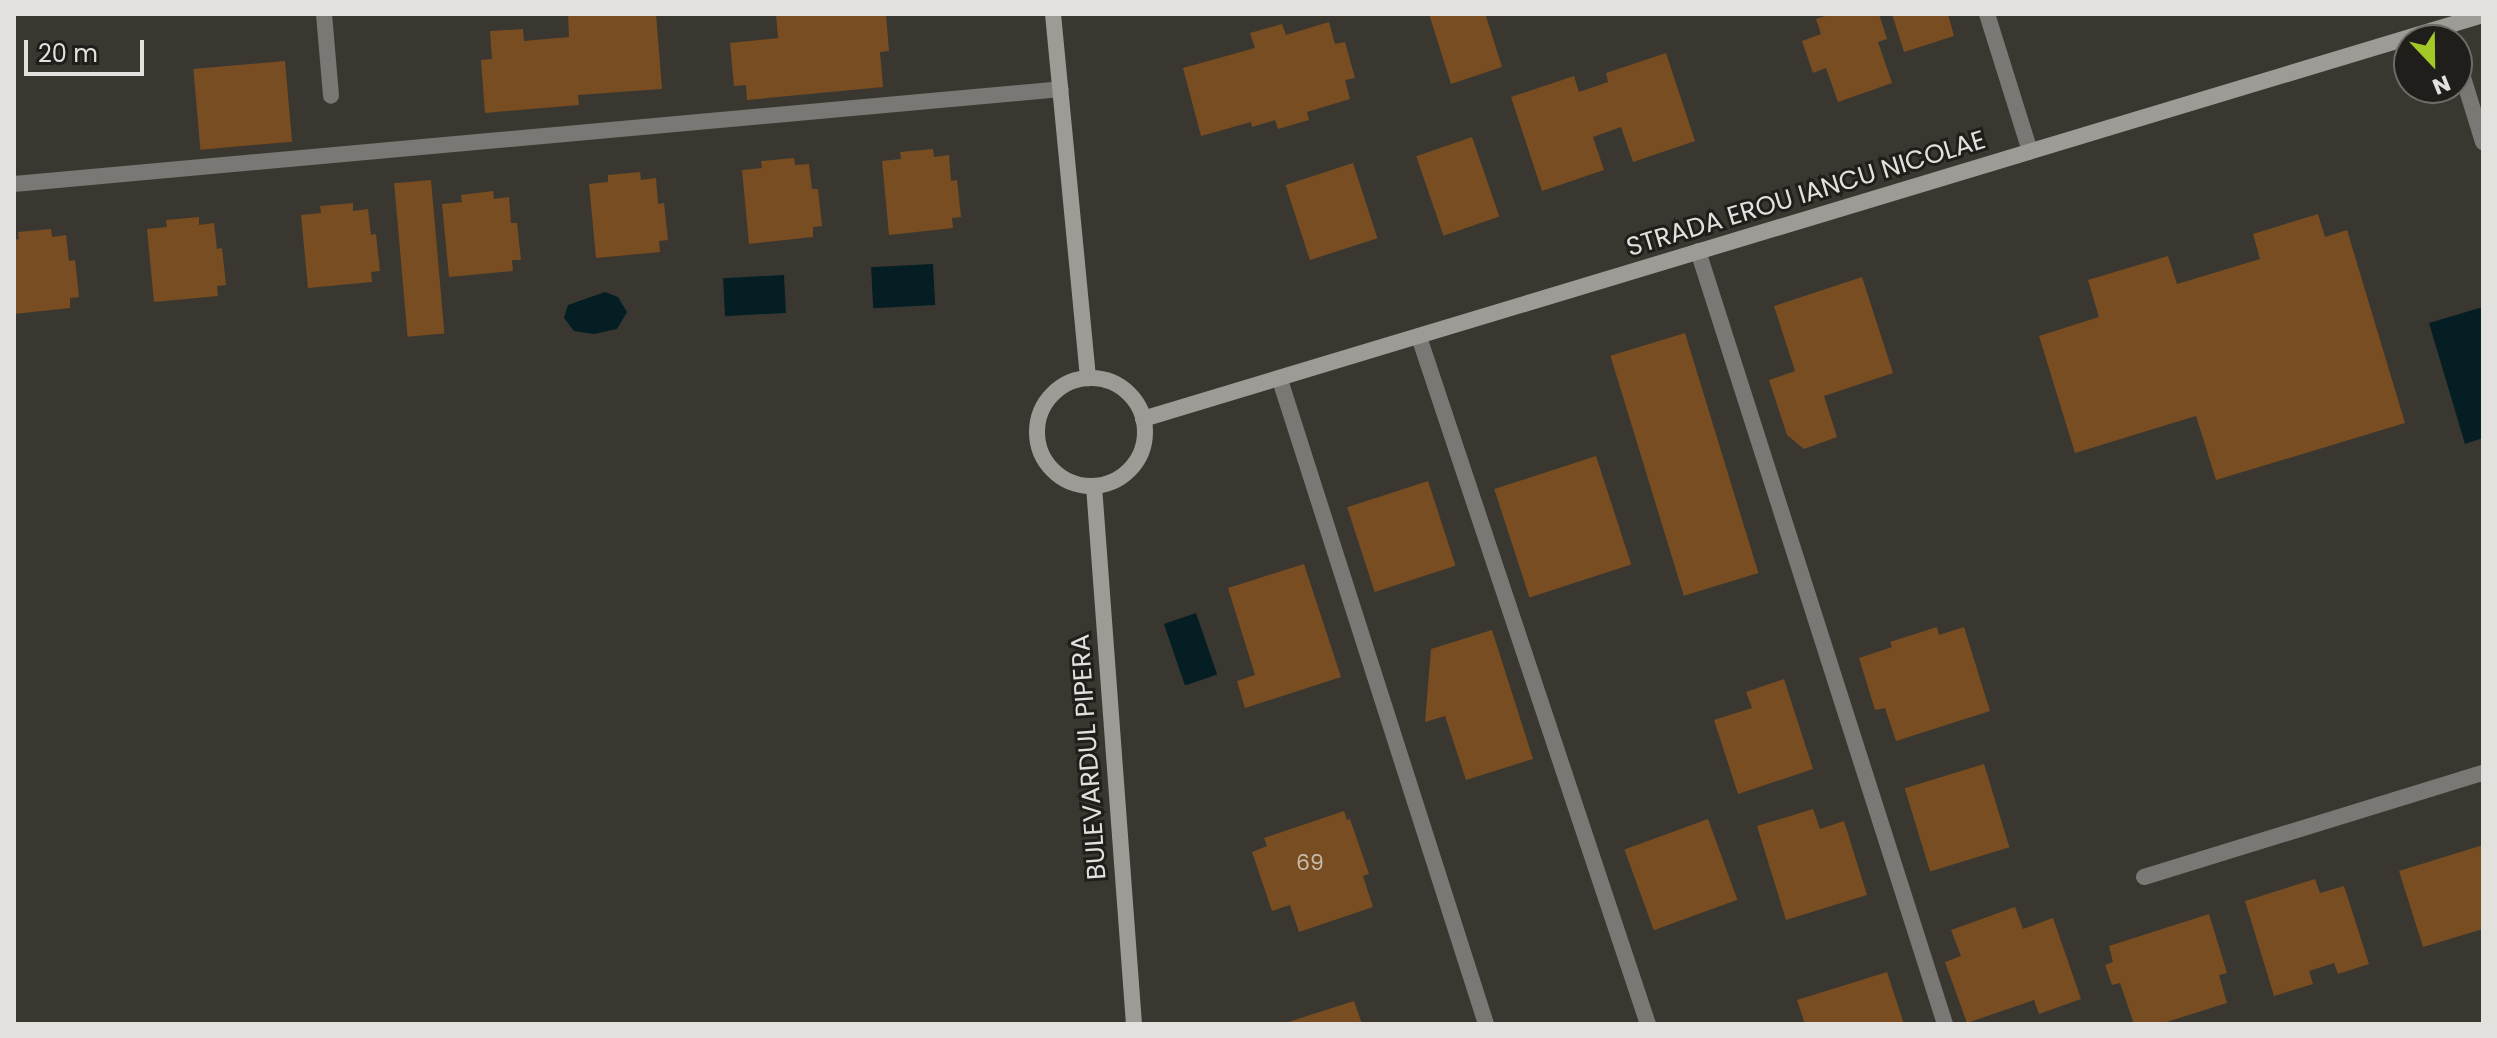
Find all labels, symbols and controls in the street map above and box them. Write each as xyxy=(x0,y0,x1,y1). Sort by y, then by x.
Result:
scale bar xyxy=(28,24,148,74)
north arrow xyxy=(2393,24,2473,104)
text: 20 m xyxy=(38,37,98,70)
text: N xyxy=(2428,67,2455,102)
street label: STRADA EROU IANCU NICOLAE xyxy=(1623,124,1989,264)
street label: BULEVARDUL PIPERA xyxy=(1065,633,1113,881)
house number: 69 xyxy=(1296,850,1324,876)

